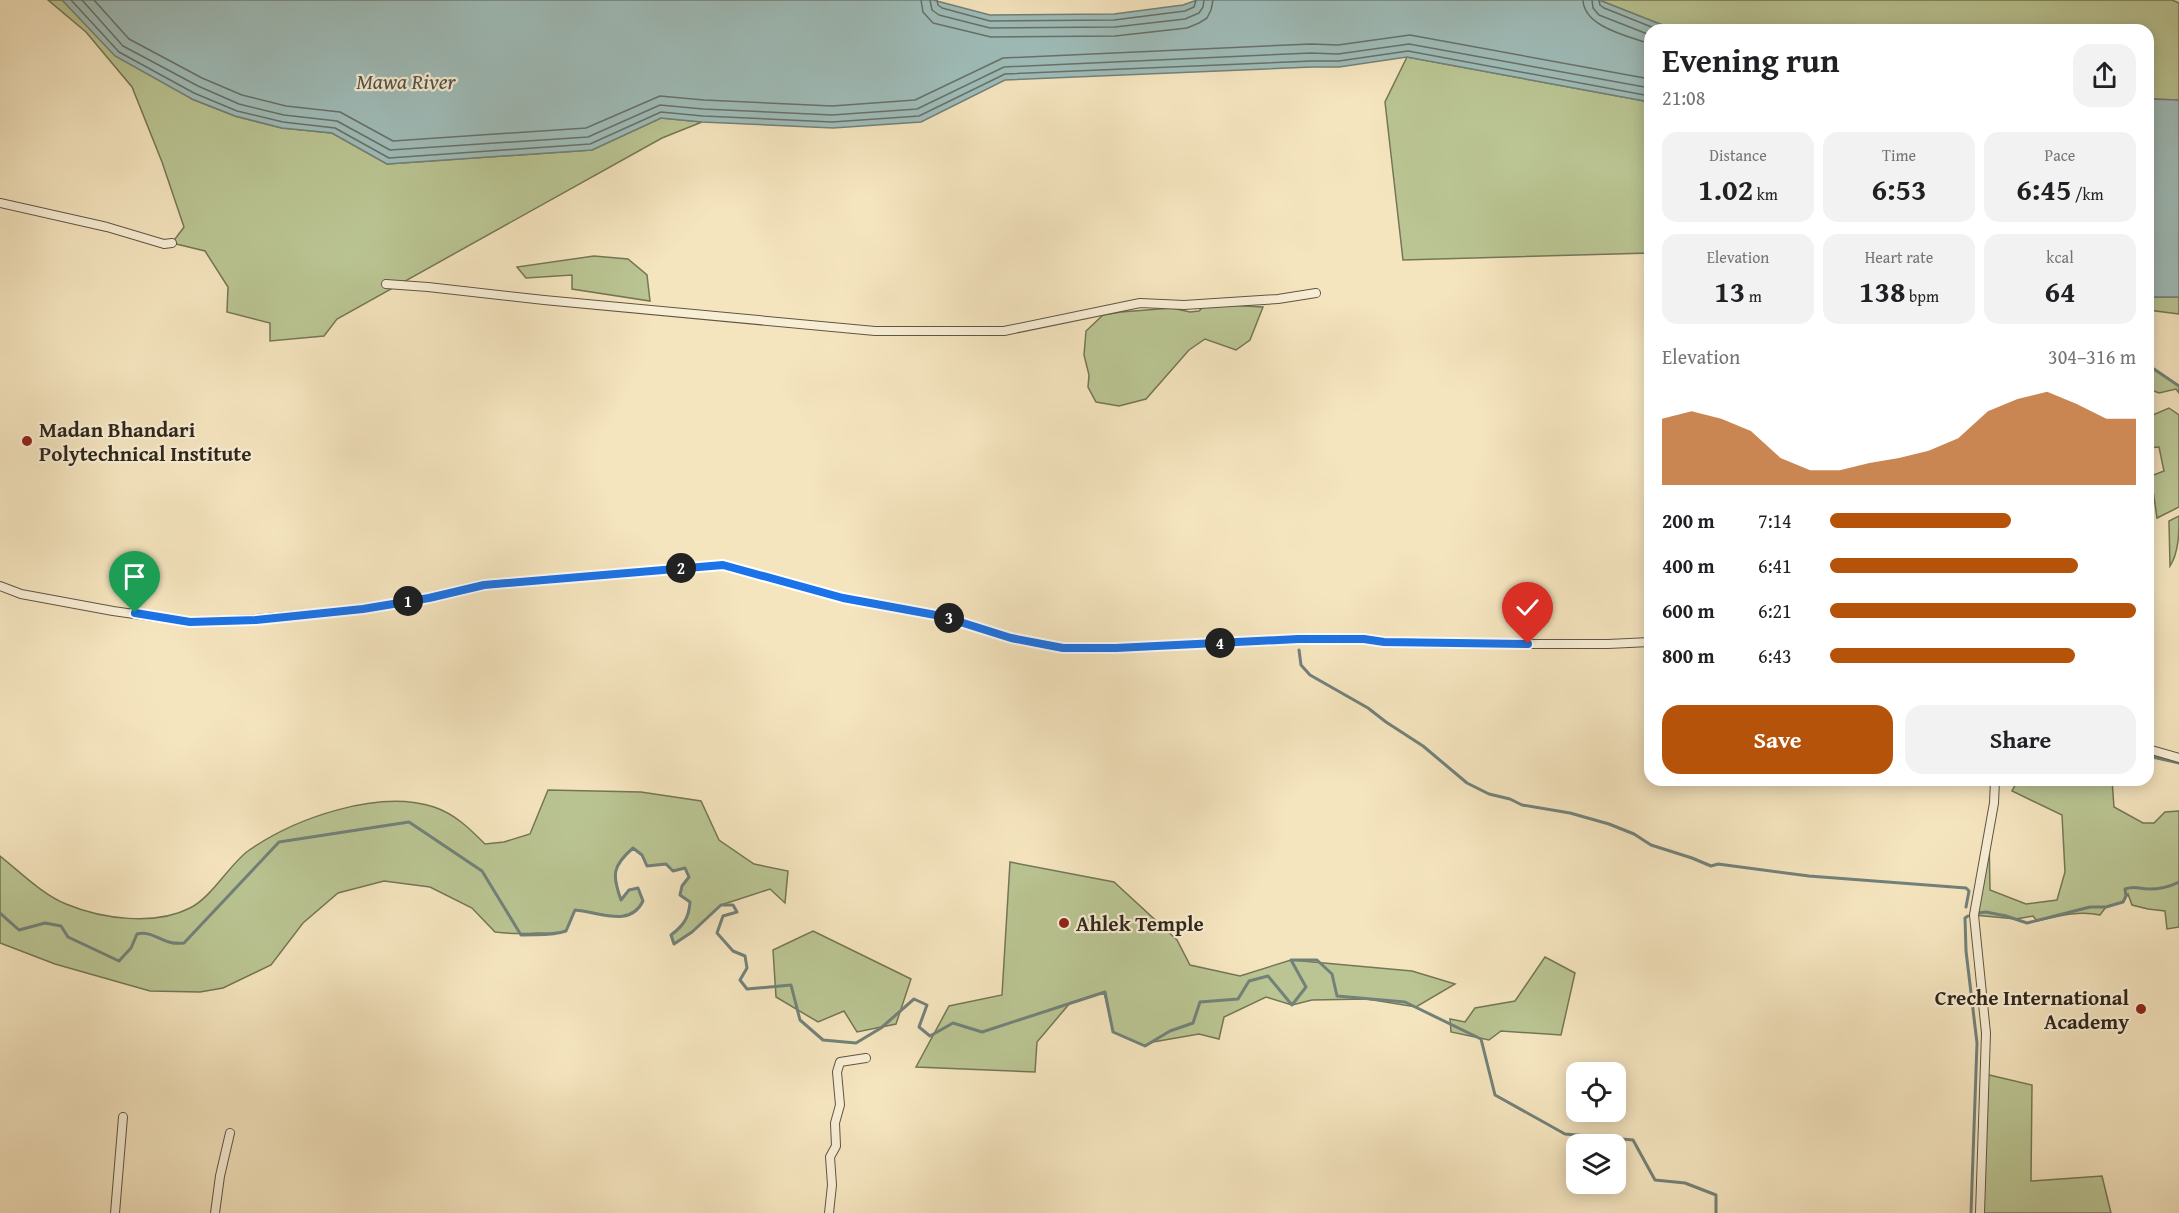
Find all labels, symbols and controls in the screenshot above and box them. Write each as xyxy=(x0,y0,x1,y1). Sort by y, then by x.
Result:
text: Evening run xyxy=(1662,36,1839,84)
button: share xyxy=(2073,44,2136,107)
water label: Mawa River xyxy=(356,65,457,97)
text: 21:08 xyxy=(1662,83,1705,112)
text: Distance xyxy=(1709,143,1767,167)
text: Time xyxy=(1882,143,1916,167)
text: Pace xyxy=(2045,143,2075,167)
text: 1.02 xyxy=(1698,167,1753,211)
text: 6:53 xyxy=(1871,167,1927,211)
text: 6:45 xyxy=(2016,167,2071,211)
text: km xyxy=(1753,182,1778,206)
text: /km xyxy=(2071,182,2104,206)
text: Elevation xyxy=(1707,245,1769,269)
text: Heart rate xyxy=(1865,245,1933,269)
text: kcal xyxy=(2046,245,2074,269)
text: 13 xyxy=(1714,269,1745,313)
text: 138 xyxy=(1859,269,1906,313)
text: 64 xyxy=(2044,269,2076,313)
text: m xyxy=(1745,284,1762,308)
text: bpm xyxy=(1906,284,1939,308)
text: Elevation xyxy=(1662,342,1740,371)
text: 304–316 m xyxy=(2048,342,2136,371)
place label: Madan Bhandari Polytechnical Institute xyxy=(39,414,251,469)
marker: Madan Bhandari Polytechnical Institute xyxy=(20,434,34,448)
text: 200 m xyxy=(1662,506,1715,535)
text: 7:14 xyxy=(1758,506,1792,535)
pin xyxy=(109,551,160,613)
text: 400 m xyxy=(1662,551,1715,580)
text: 6:41 xyxy=(1758,551,1792,580)
pin: 2 xyxy=(666,553,696,583)
text: 2 xyxy=(677,556,685,580)
icon: arrive xyxy=(118,560,151,593)
pin xyxy=(1502,582,1553,644)
pin: 1 xyxy=(393,586,423,616)
text: 1 xyxy=(404,589,412,613)
icon: check xyxy=(1511,591,1544,624)
text: 600 m xyxy=(1662,596,1715,625)
text: 6:21 xyxy=(1758,596,1792,625)
pin: 3 xyxy=(934,603,964,633)
text: 3 xyxy=(945,606,953,630)
pin: 4 xyxy=(1205,628,1235,658)
text: 4 xyxy=(1216,631,1224,655)
text: 800 m xyxy=(1662,641,1715,670)
text: 6:43 xyxy=(1758,641,1792,670)
button: Save xyxy=(1662,705,1893,774)
button: Share xyxy=(1905,705,2136,774)
place label: Ahlek Temple xyxy=(1076,908,1204,939)
marker: Ahlek Temple xyxy=(1057,916,1071,930)
place label: Creche International Academy xyxy=(1935,982,2129,1037)
marker: Creche International Academy xyxy=(2134,1002,2148,1016)
map controls xyxy=(1566,1062,1626,1194)
button: locate xyxy=(1566,1062,1626,1122)
button: layers xyxy=(1566,1134,1626,1194)

